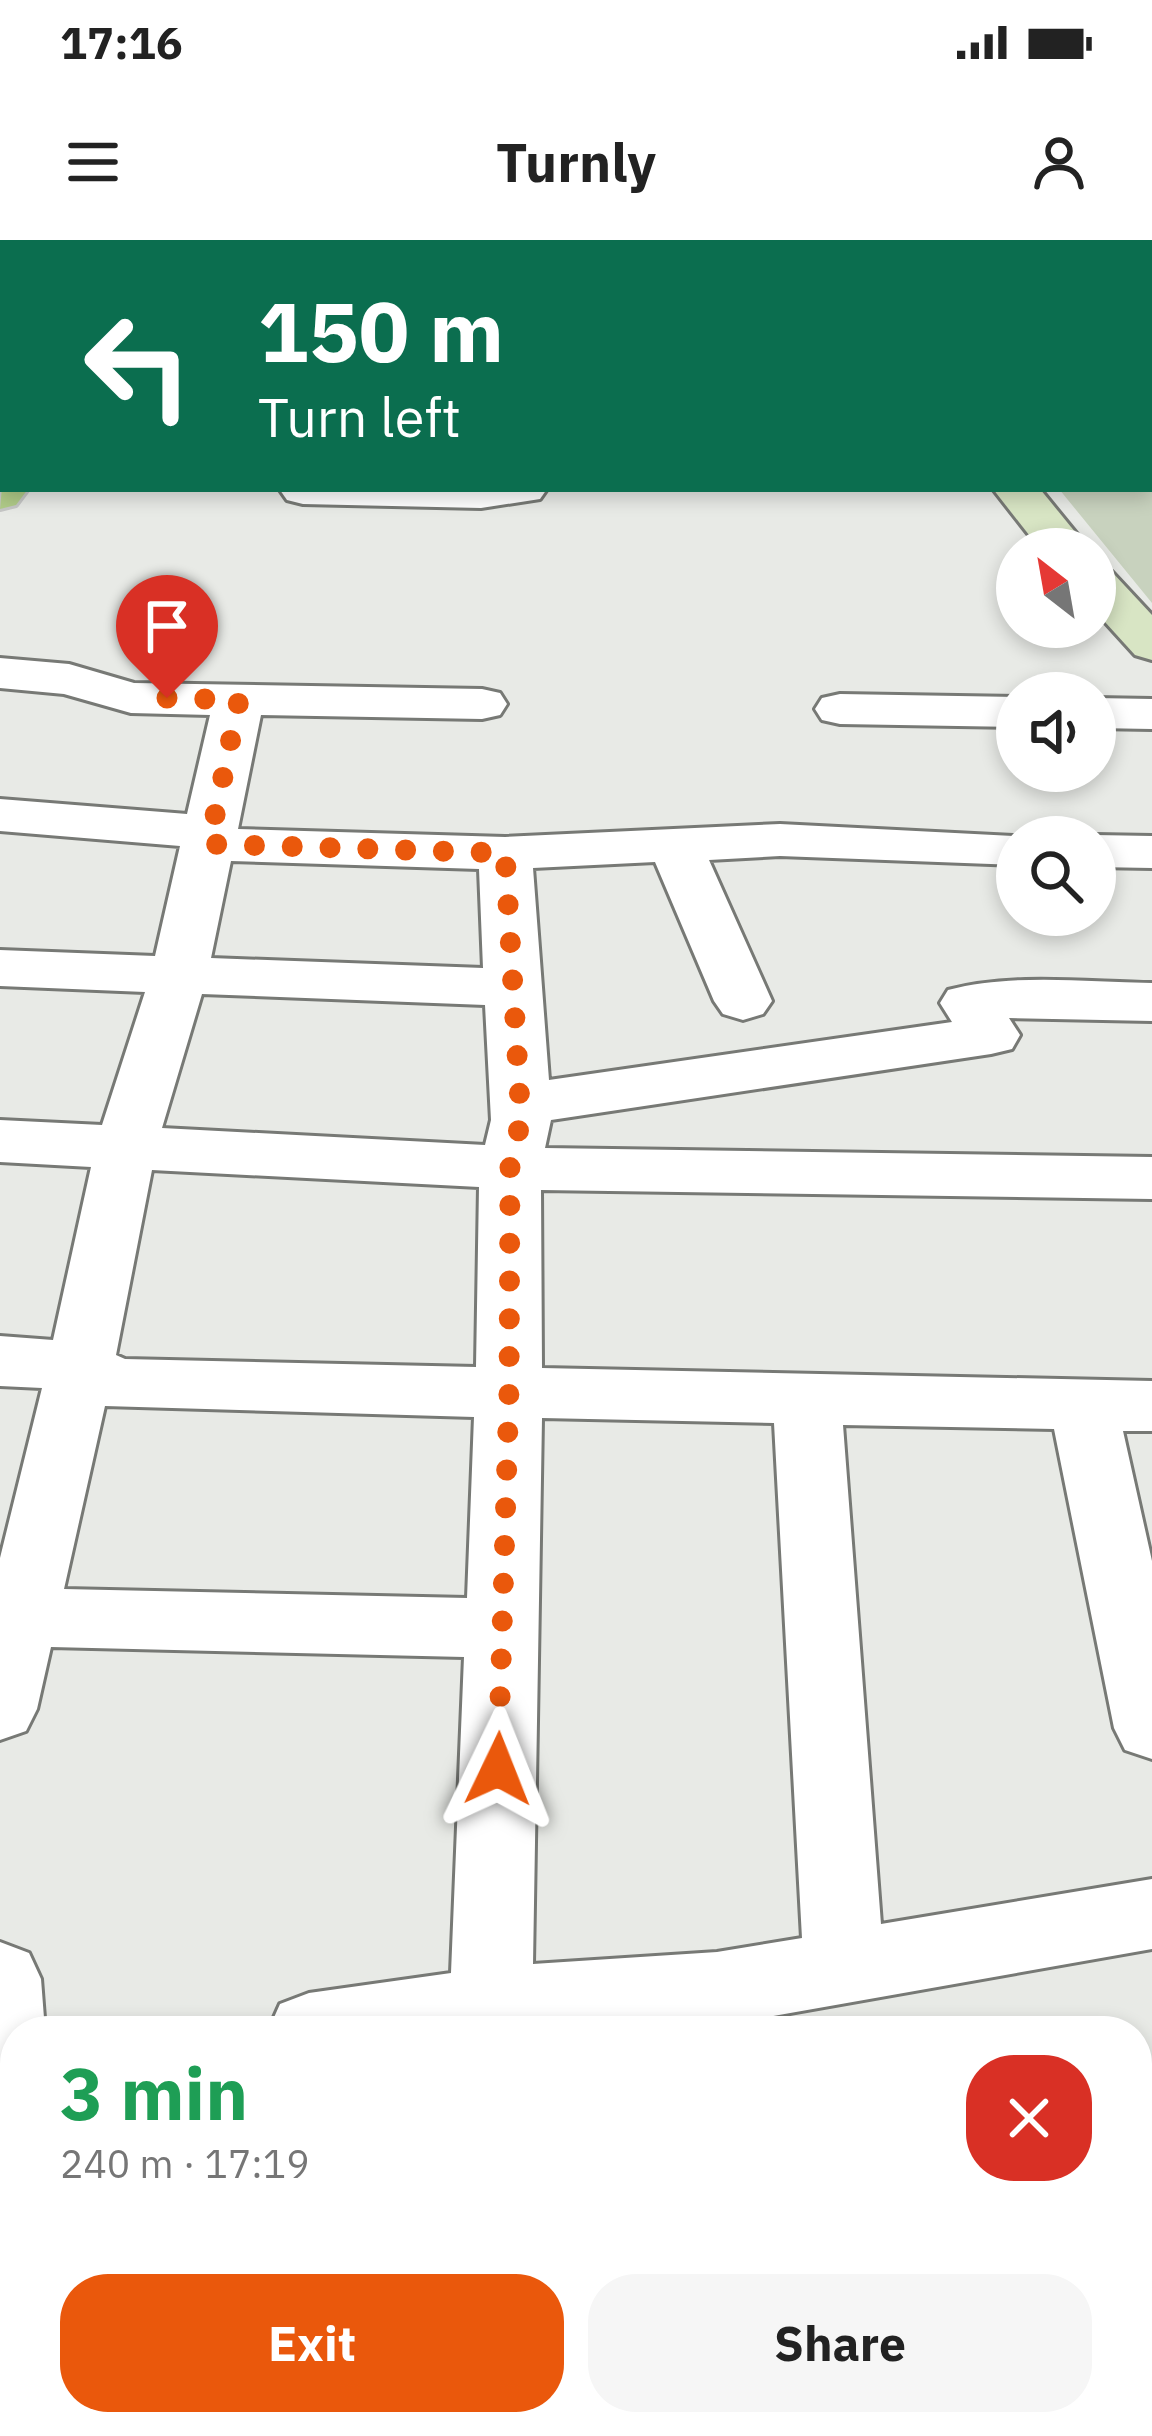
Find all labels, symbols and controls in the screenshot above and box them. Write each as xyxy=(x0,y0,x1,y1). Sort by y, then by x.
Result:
text: 17:16 xyxy=(60,13,183,71)
text: Turnly xyxy=(496,127,656,197)
icon: menu xyxy=(60,129,126,195)
icon: person xyxy=(1026,129,1092,195)
text: 150 m xyxy=(258,276,504,385)
icon: left xyxy=(60,288,216,444)
text: Turn left xyxy=(258,382,461,452)
north arrow xyxy=(996,528,1116,648)
map controls xyxy=(996,528,1116,936)
pin xyxy=(116,575,218,698)
icon: arrive xyxy=(134,593,200,659)
button: sound xyxy=(996,672,1116,792)
button: search xyxy=(996,816,1116,936)
position arrow xyxy=(435,1706,561,1832)
text: 3 min xyxy=(60,2046,248,2140)
button: close xyxy=(966,2055,1092,2181)
text: 240 m · 17:19 xyxy=(60,2138,310,2189)
button: Exit xyxy=(60,2274,564,2412)
button: Share xyxy=(588,2274,1092,2412)

